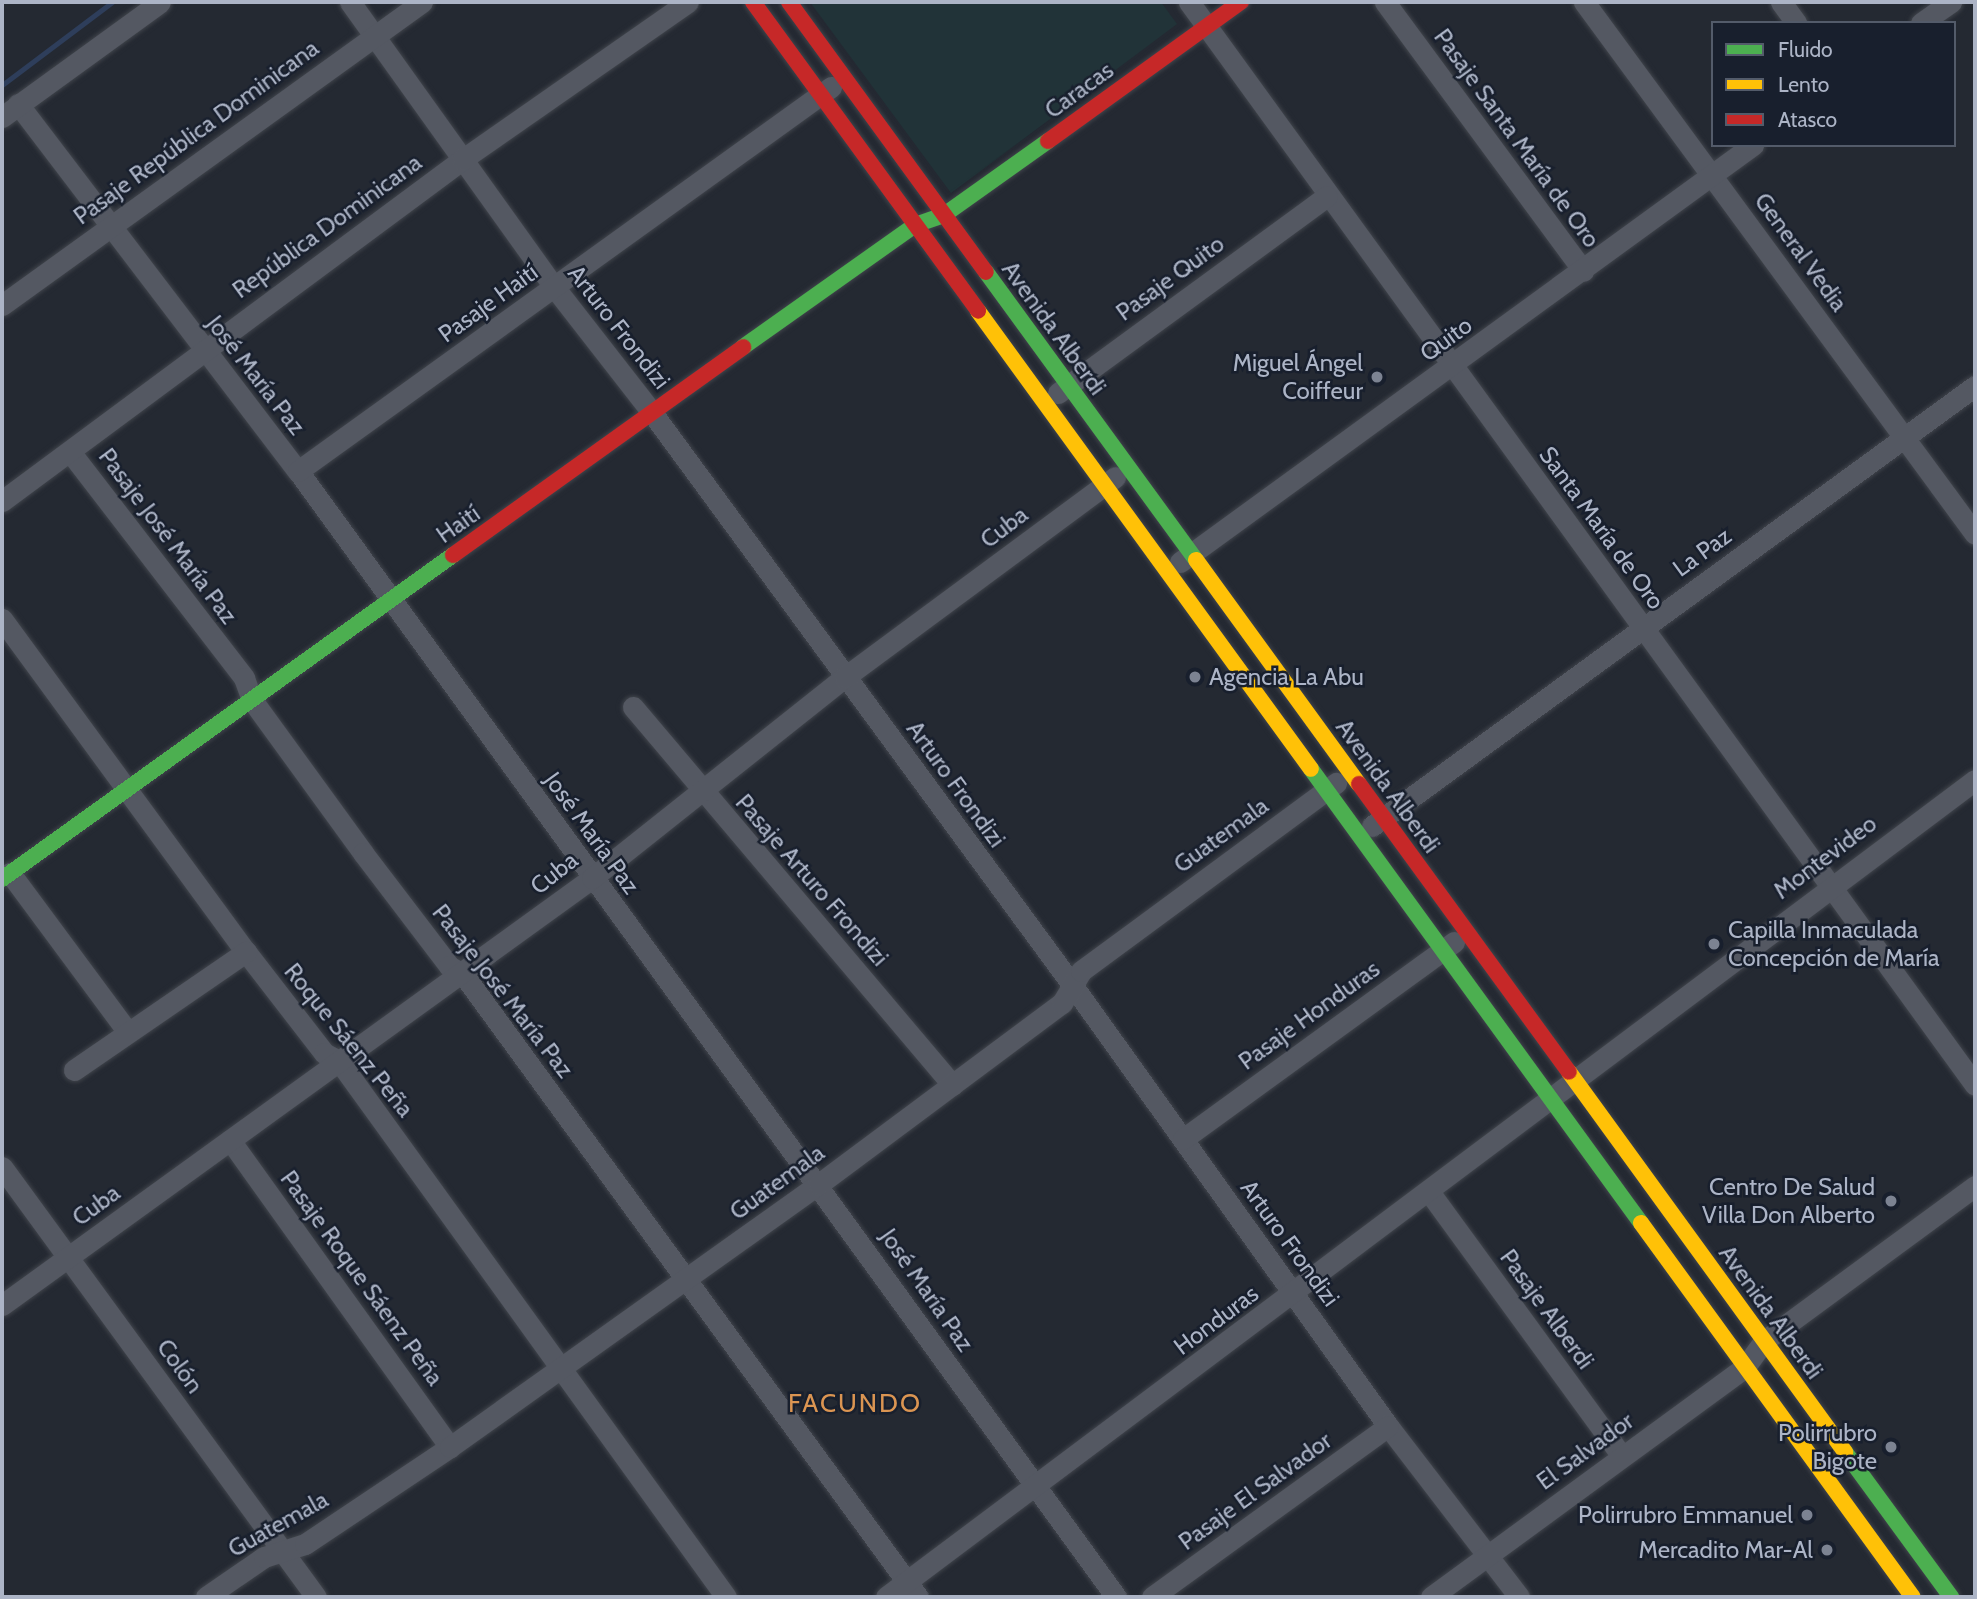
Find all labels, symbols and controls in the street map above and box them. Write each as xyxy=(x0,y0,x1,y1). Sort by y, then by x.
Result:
legend xyxy=(1711,21,1956,147)
street label: Pasaje Santa María de Oro xyxy=(1428,23,1606,253)
street label: Pasaje República Dominicana xyxy=(68,33,324,231)
text: Fluido xyxy=(1778,37,1833,62)
street label: Caracas xyxy=(1039,56,1119,124)
text: Lento xyxy=(1778,72,1829,97)
text: Atasco xyxy=(1778,107,1837,132)
street label: República Dominicana xyxy=(227,148,427,304)
street label: General Vedia xyxy=(1748,187,1854,317)
street label: Pasaje Quito xyxy=(1110,229,1230,327)
street label: Avenida Alberdi xyxy=(996,256,1112,400)
street label: Pasaje Haití xyxy=(433,257,543,349)
street label: Arturo Frondizi xyxy=(562,259,676,395)
street label: José María Paz xyxy=(201,310,311,440)
street label: Quito xyxy=(1414,311,1478,367)
place label: Miguel Ángel Coiffeur xyxy=(1233,349,1363,405)
marker: Miguel Ángel Coiffeur xyxy=(1369,369,1385,385)
street label: Santa María de Oro xyxy=(1533,441,1671,615)
street label: Pasaje José María Paz xyxy=(93,443,243,629)
street label: Haití xyxy=(431,499,485,549)
street label: Cuba xyxy=(975,500,1033,554)
street label: La Paz xyxy=(1667,521,1737,583)
place label: Agencia La Abu xyxy=(1209,663,1364,691)
marker: Agencia La Abu xyxy=(1187,669,1203,685)
street label: Avenida Alberdi xyxy=(1330,714,1446,858)
street label: Arturo Frondizi xyxy=(901,715,1011,853)
street label: José María Paz xyxy=(538,767,646,899)
street label: Pasaje Arturo Frondizi xyxy=(730,788,894,972)
street label: Guatemala xyxy=(1168,791,1274,879)
street label: Montevideo xyxy=(1768,809,1882,905)
street label: Cuba xyxy=(525,846,583,900)
street label: Pasaje José María Paz xyxy=(426,898,580,1084)
place label: Capilla Inmaculada Concepción de María xyxy=(1728,916,1940,972)
marker: Capilla Inmaculada Concepción de María xyxy=(1706,936,1722,952)
street label: Pasaje Honduras xyxy=(1233,954,1385,1076)
street label: Roque Sáenz Peña xyxy=(278,957,420,1123)
street label: Guatemala xyxy=(724,1138,830,1226)
street label: Pasaje Roque Sáenz Peña xyxy=(274,1165,450,1391)
place label: Centro De Salud Villa Don Alberto xyxy=(1702,1173,1875,1229)
street label: Arturo Frondizi xyxy=(1235,1174,1345,1312)
street label: Cuba xyxy=(67,1178,125,1232)
marker: Centro De Salud Villa Don Alberto xyxy=(1881,1191,1901,1211)
street label: José María Paz xyxy=(874,1223,980,1357)
street label: Avenida Alberdi xyxy=(1713,1240,1829,1384)
street label: Pasaje Alberdi xyxy=(1494,1244,1600,1374)
street label: Honduras xyxy=(1168,1279,1264,1361)
street label: Colón xyxy=(151,1333,209,1399)
district label: FACUNDO xyxy=(789,1388,921,1420)
street label: El Salvador xyxy=(1531,1406,1639,1496)
place label: Polirrubro Bigote xyxy=(1778,1419,1877,1475)
street label: Pasaje El Salvador xyxy=(1173,1426,1337,1556)
marker: Polirrubro Bigote xyxy=(1883,1439,1899,1455)
street label: Guatemala xyxy=(223,1485,333,1563)
place label: Polirrubro Emmanuel xyxy=(1578,1501,1793,1529)
marker: Polirrubro Emmanuel xyxy=(1799,1507,1815,1523)
place label: Mercadito Mar-Al xyxy=(1638,1536,1813,1564)
marker: Mercadito Mar-Al xyxy=(1819,1542,1835,1558)

